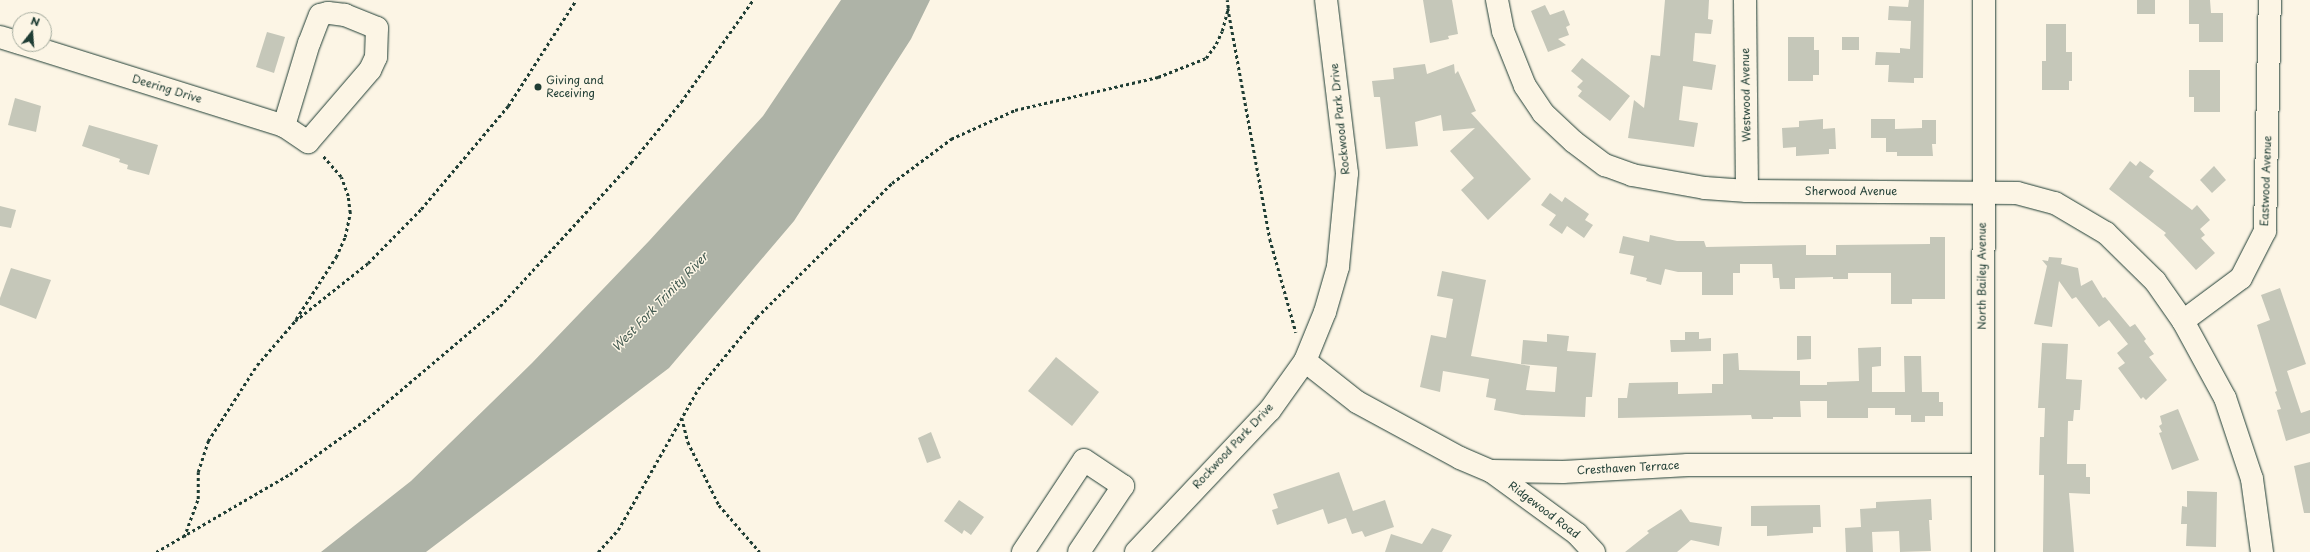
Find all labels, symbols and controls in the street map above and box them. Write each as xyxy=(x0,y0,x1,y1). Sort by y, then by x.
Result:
north arrow xyxy=(12,12,52,52)
text: N xyxy=(29,12,42,30)
street label: Westwood Avenue xyxy=(1739,48,1753,142)
street label: Rockwood Park Drive xyxy=(1328,62,1352,176)
street label: Deering Drive xyxy=(130,72,204,106)
place label: Giving and Receiving xyxy=(546,74,603,100)
marker: Giving and Receiving xyxy=(533,82,543,92)
street label: Eastwood Avenue xyxy=(2258,135,2274,227)
street label: Sherwood Avenue xyxy=(1805,184,1897,198)
street label: North Bailey Avenue xyxy=(1975,222,1989,330)
water label: West Fork Trinity River xyxy=(609,249,711,355)
street label: Rockwood Park Drive xyxy=(1190,400,1276,492)
street label: Cresthaven Terrace xyxy=(1576,459,1680,477)
street label: Ridgewood Road xyxy=(1506,479,1582,541)

